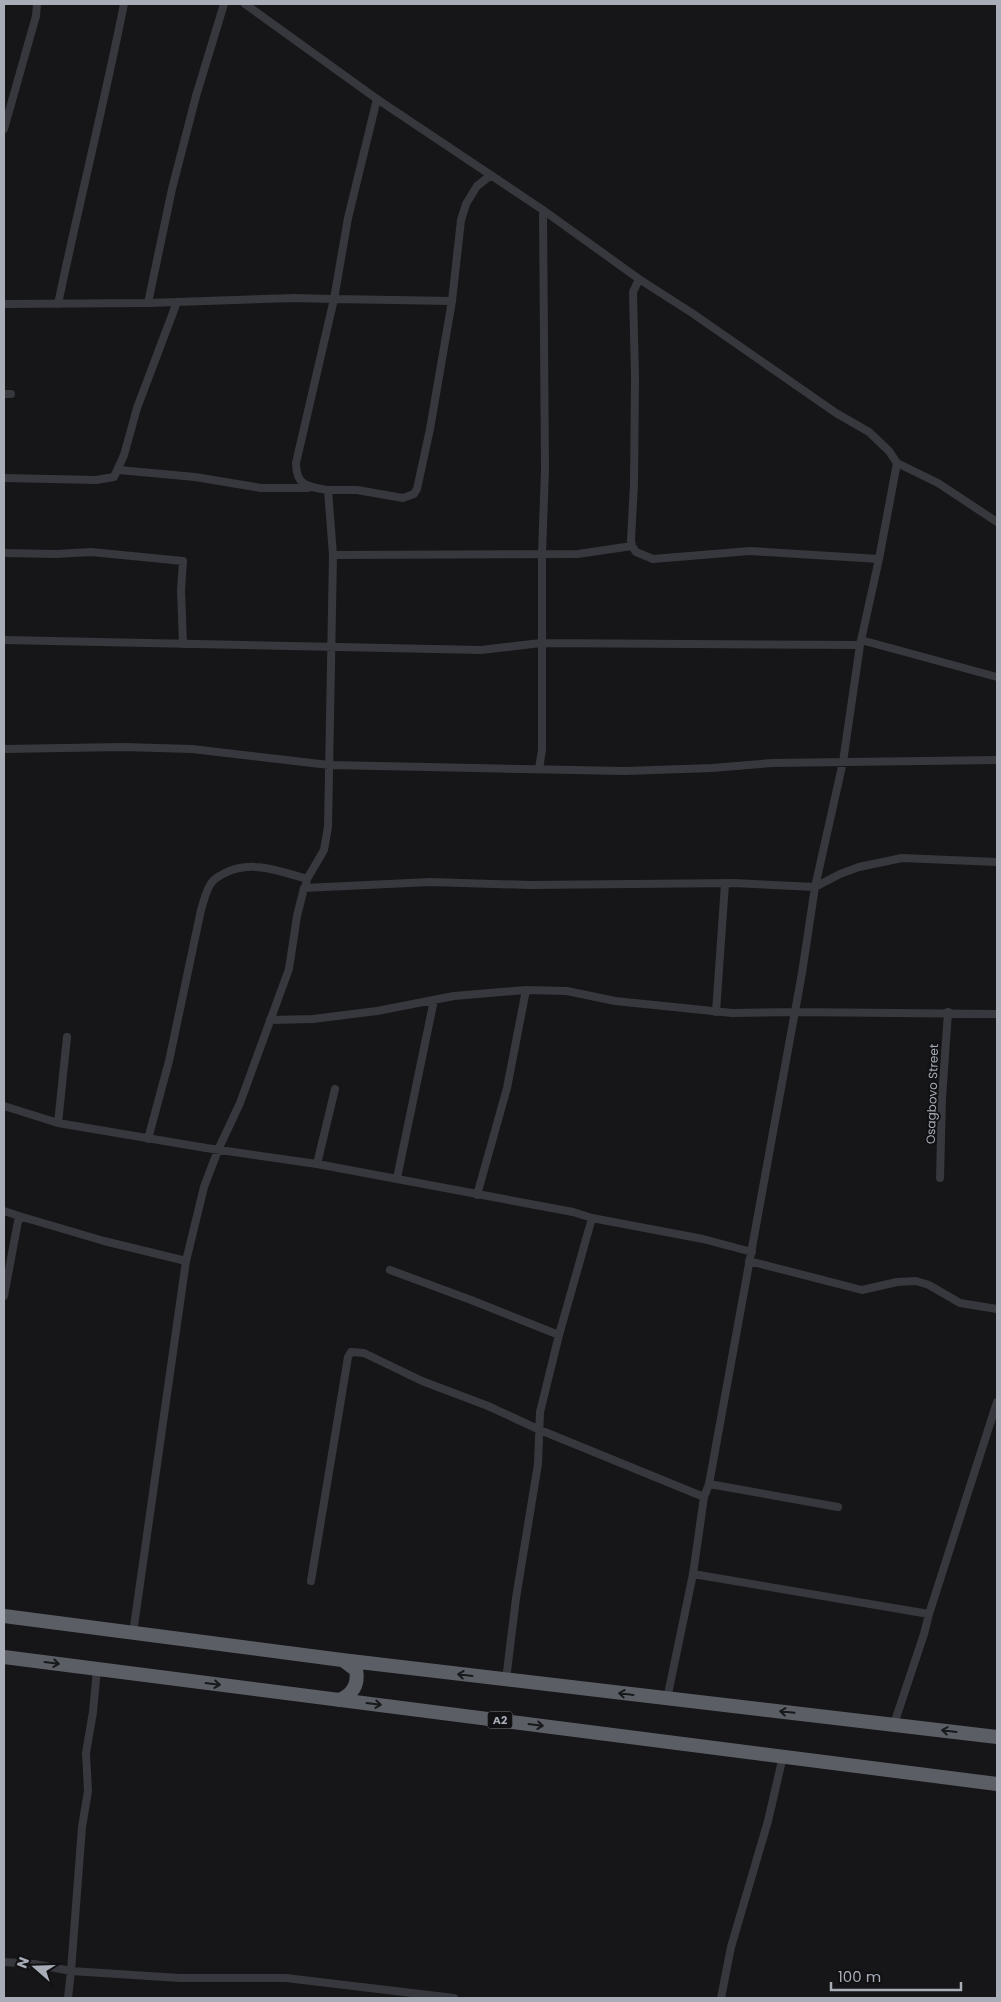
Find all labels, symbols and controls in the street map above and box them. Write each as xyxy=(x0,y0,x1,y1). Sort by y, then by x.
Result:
street label: Osagbovo Street xyxy=(922,1043,942,1145)
one-way arrow xyxy=(44,1658,60,1668)
one-way arrow xyxy=(457,1670,473,1680)
one-way arrow xyxy=(205,1679,221,1689)
one-way arrow xyxy=(618,1689,634,1699)
one-way arrow xyxy=(366,1700,382,1710)
one-way arrow xyxy=(780,1707,796,1717)
road number: A2 xyxy=(488,1712,512,1728)
one-way arrow xyxy=(527,1720,543,1730)
one-way arrow xyxy=(941,1725,957,1735)
north arrow xyxy=(10,1942,60,1992)
text: N xyxy=(12,1954,34,1971)
scale bar xyxy=(831,1960,961,1992)
text: 100 m xyxy=(838,1966,881,1987)

